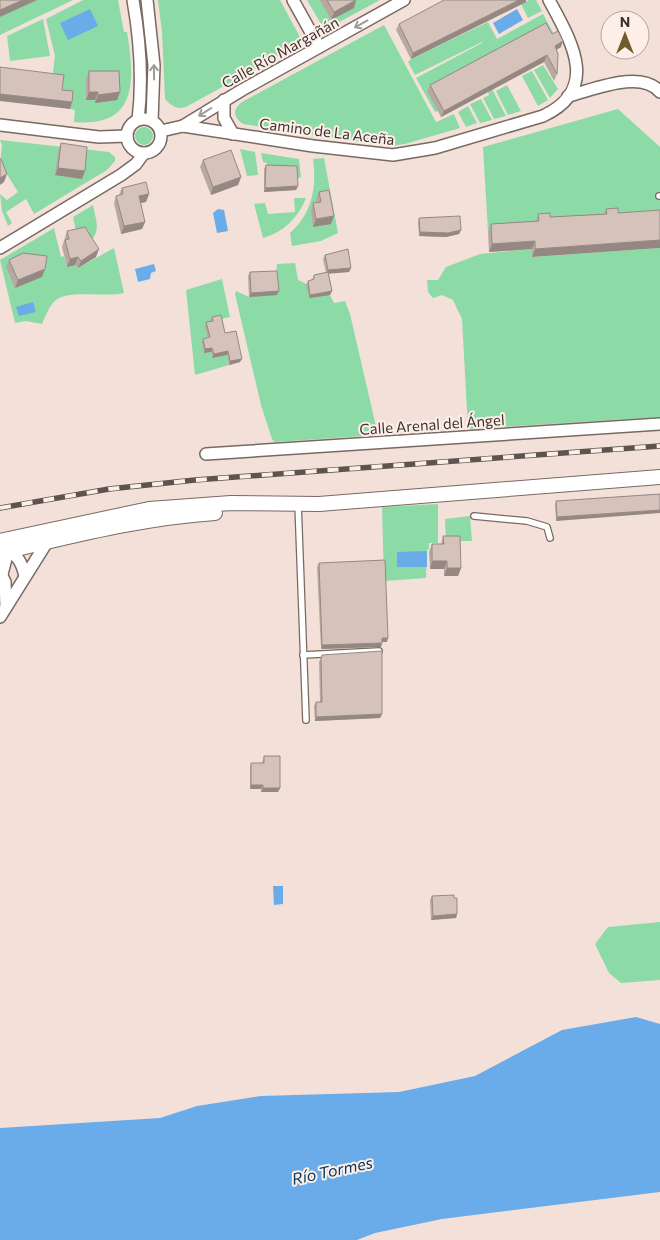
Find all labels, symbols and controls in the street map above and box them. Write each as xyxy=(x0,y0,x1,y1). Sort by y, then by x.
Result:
north arrow xyxy=(600,10,650,60)
street label: Calle Río Margañán xyxy=(218,12,342,92)
text: N xyxy=(620,13,630,30)
one-way arrow xyxy=(355,19,369,29)
one-way arrow xyxy=(149,64,159,80)
one-way arrow xyxy=(198,108,212,118)
street label: Camino de La Aceña xyxy=(258,114,396,148)
street label: Calle Arenal del Ángel xyxy=(359,409,505,438)
water label: Río Tormes xyxy=(290,1152,374,1188)

